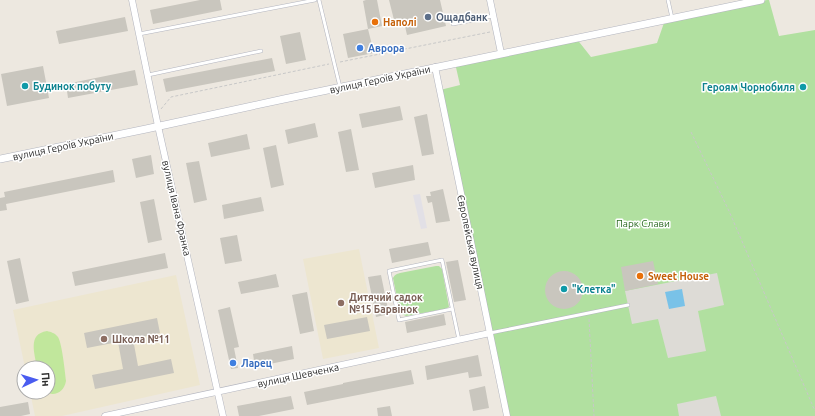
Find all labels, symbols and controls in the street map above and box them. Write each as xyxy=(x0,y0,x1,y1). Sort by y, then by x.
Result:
marker: Ощадбанк xyxy=(423,12,433,22)
place label: Ощадбанк xyxy=(436,12,488,23)
marker: Наполі xyxy=(370,17,380,27)
place label: Наполі xyxy=(383,17,417,28)
marker: Аврора xyxy=(355,43,365,53)
place label: Аврора xyxy=(368,43,404,54)
street label: вулиця Героїв України xyxy=(329,63,432,96)
marker: Будинок побуту xyxy=(20,81,30,91)
place label: Будинок побуту xyxy=(33,81,112,92)
place label: Героям Чорнобиля xyxy=(702,82,795,93)
marker: Героям Чорнобиля xyxy=(798,82,808,92)
street label: вулиця Героїв України xyxy=(12,130,115,163)
street label: вулиця Івана Франка xyxy=(160,159,193,257)
street label: Європейська вулиця xyxy=(455,194,486,290)
park label: Парк Слави xyxy=(616,218,670,229)
marker: Sweet House xyxy=(635,271,645,281)
place label: Sweet House xyxy=(648,271,709,282)
marker: "Клетка" xyxy=(559,284,569,294)
place label: "Клетка" xyxy=(572,284,616,295)
place label: Дитячий садок №15 Барвінок xyxy=(349,292,423,315)
marker: Дитячий садок №15 Барвінок xyxy=(336,298,346,308)
marker: Школа №11 xyxy=(99,334,109,344)
place label: Школа №11 xyxy=(112,334,170,345)
marker: Ларец xyxy=(228,358,238,368)
place label: Ларец xyxy=(241,358,272,369)
north arrow xyxy=(16,360,56,400)
street label: вулиця Шевченка xyxy=(256,361,340,390)
text: Пн xyxy=(39,372,52,387)

